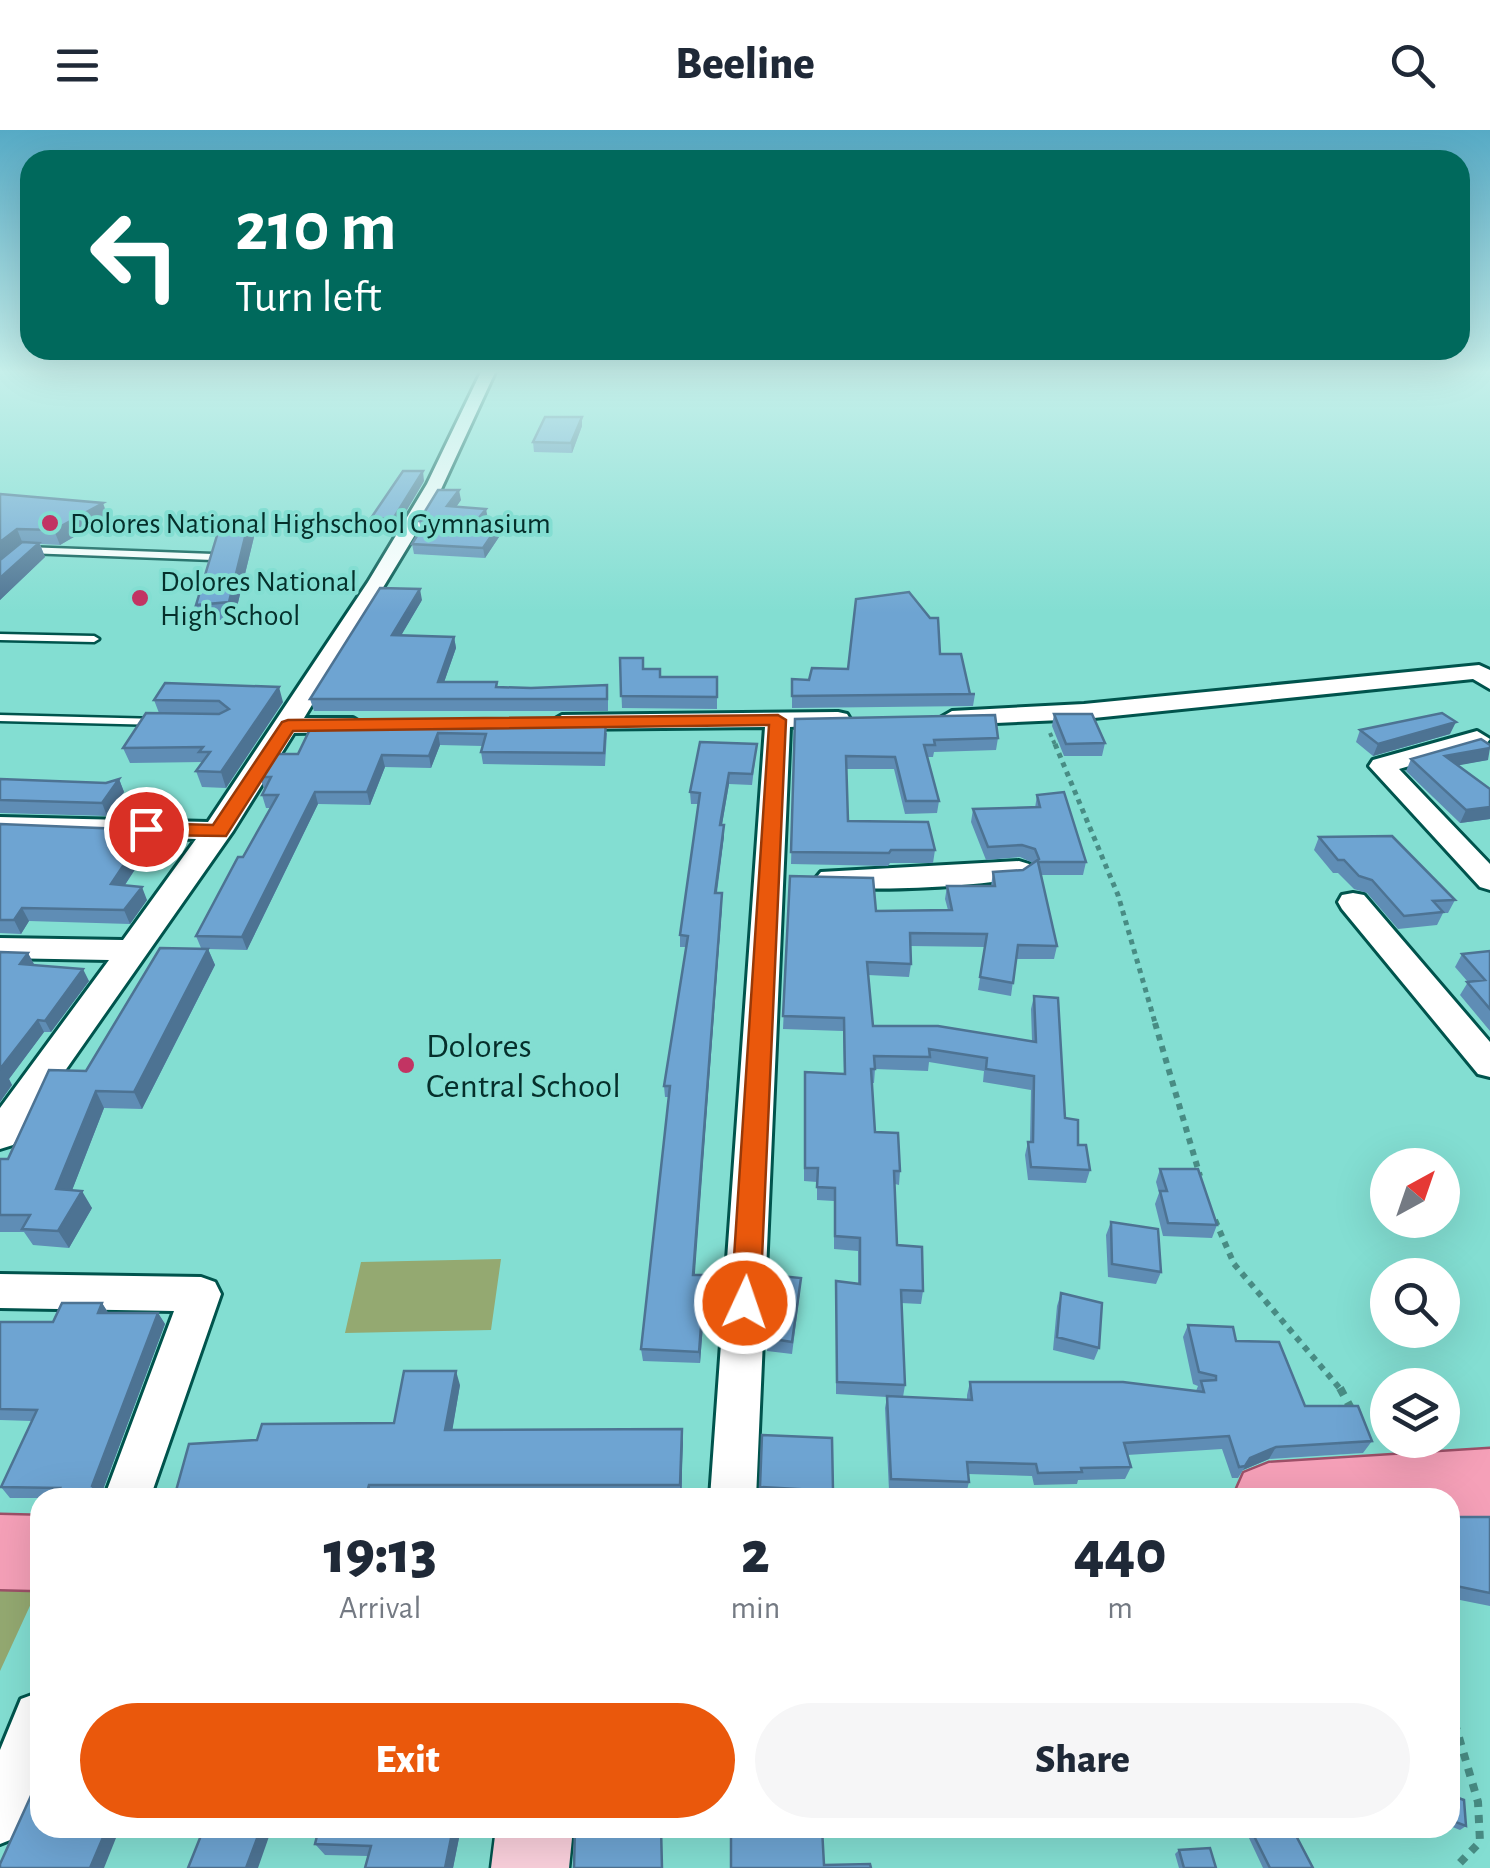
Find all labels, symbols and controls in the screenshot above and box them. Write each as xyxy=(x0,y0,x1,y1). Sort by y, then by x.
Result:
icon: menu xyxy=(50,38,105,93)
icon: search xyxy=(1385,38,1440,93)
text: Beeline xyxy=(675,42,815,87)
icon: left xyxy=(70,190,200,320)
text: 210 m xyxy=(235,193,397,263)
text: Turn left xyxy=(235,275,382,320)
place label: Dolores National Highschool Gymnasium xyxy=(70,509,551,539)
marker: Dolores National Highschool Gymnasium xyxy=(39,512,61,534)
place label: Dolores National High School xyxy=(160,567,357,631)
marker: Dolores National High School xyxy=(129,587,151,609)
pin xyxy=(104,787,189,872)
icon: arrive xyxy=(119,802,174,857)
place label: Dolores Central School xyxy=(426,1029,621,1104)
marker: Dolores Central School xyxy=(395,1054,417,1076)
north arrow xyxy=(1370,1148,1460,1238)
map controls xyxy=(1370,1148,1460,1458)
position arrow xyxy=(693,1251,797,1355)
button: search xyxy=(1370,1258,1460,1348)
button: layers xyxy=(1370,1368,1460,1458)
text: 19:13 xyxy=(323,1524,437,1584)
text: 2 xyxy=(741,1524,770,1584)
text: 440 xyxy=(1074,1524,1167,1584)
text: Arrival xyxy=(339,1592,421,1624)
text: min xyxy=(730,1592,780,1624)
text: m xyxy=(1107,1592,1133,1624)
button: Exit xyxy=(80,1703,735,1818)
button: Share xyxy=(755,1703,1410,1818)

